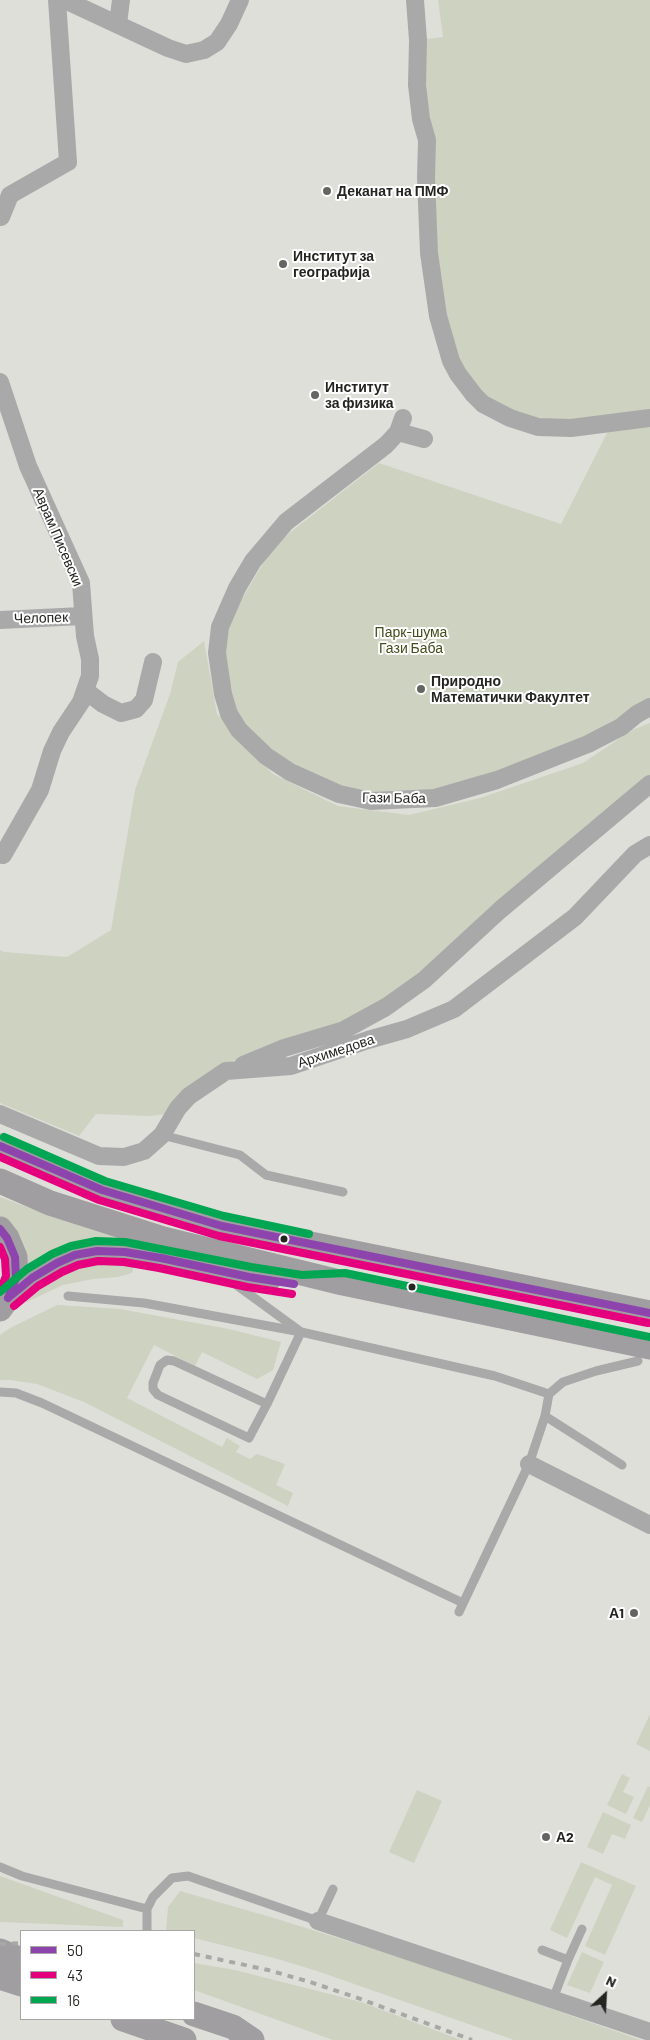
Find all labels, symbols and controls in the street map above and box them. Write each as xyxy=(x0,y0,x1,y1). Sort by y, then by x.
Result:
place label: Деканат на ПМФ xyxy=(337,183,448,199)
marker: Деканат на ПМФ xyxy=(321,185,333,197)
place label: Институт за географија xyxy=(293,248,374,280)
marker: Институт за географија xyxy=(277,258,289,270)
place label: Институт за физика xyxy=(325,379,394,412)
marker: Институт за физика xyxy=(309,389,321,401)
street label: Аврам Писевски xyxy=(30,485,86,589)
street label: Челопек xyxy=(14,609,68,627)
park label: Парк-шума Гази Баба xyxy=(375,624,447,656)
place label: Природно Математички Факултет xyxy=(431,673,590,706)
marker: Природно Математички Факултет xyxy=(415,683,427,695)
street label: Гази Баба xyxy=(362,789,426,807)
street label: Архимедова xyxy=(295,1031,377,1071)
unlabelled marker xyxy=(279,1234,289,1244)
unlabelled marker xyxy=(407,1282,417,1292)
place label: А1 xyxy=(609,1605,624,1621)
marker: А1 xyxy=(628,1607,640,1619)
place label: А2 xyxy=(556,1829,574,1845)
marker: А2 xyxy=(540,1831,552,1843)
legend xyxy=(20,1930,195,2020)
text: 50 xyxy=(67,1941,83,1959)
text: 43 xyxy=(67,1966,83,1984)
north arrow xyxy=(580,1970,630,2020)
text: N xyxy=(604,1971,619,1991)
text: 16 xyxy=(67,1991,80,2009)

